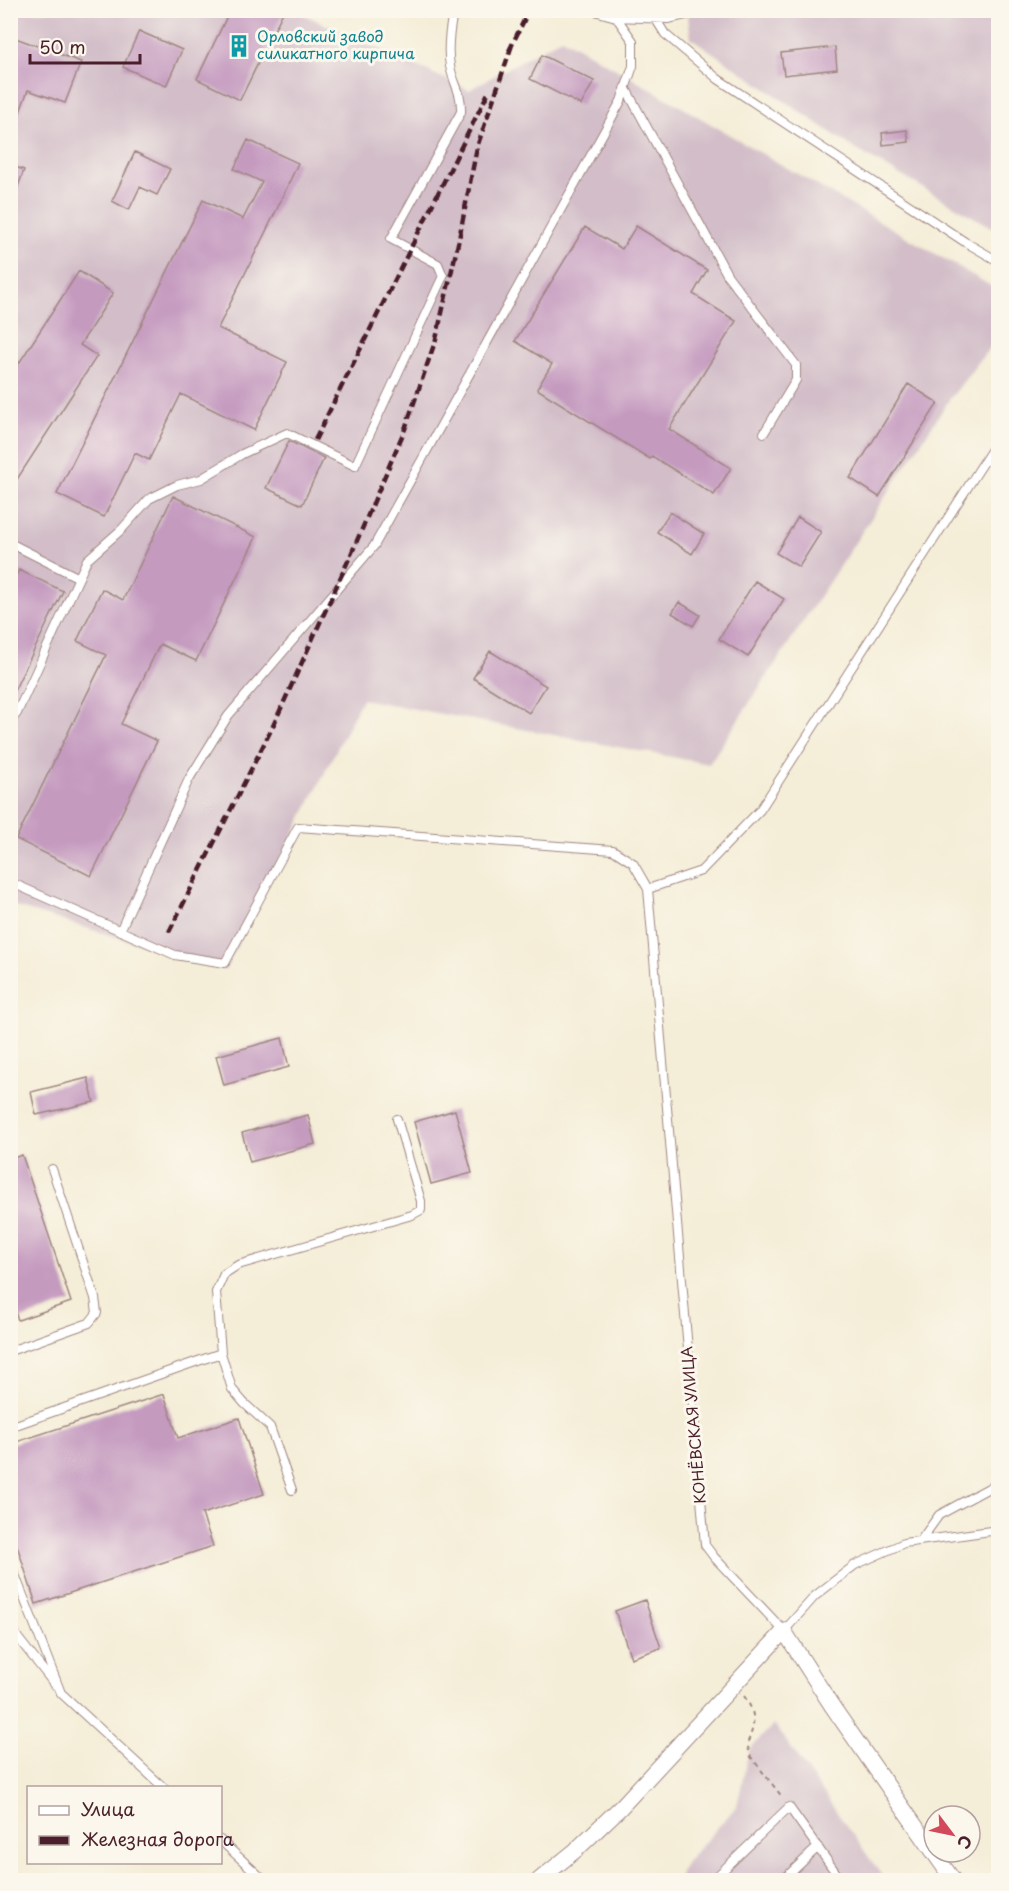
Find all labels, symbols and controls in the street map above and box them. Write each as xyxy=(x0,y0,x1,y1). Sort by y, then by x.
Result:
place label: Орловский завод силикатного кирпича xyxy=(257,24,415,64)
scale bar xyxy=(30,27,140,65)
text: 50 m xyxy=(39,33,86,60)
building icon: Орловский завод силикатного кирпича xyxy=(226,33,252,59)
street label: КОНЁВСКАЯ УЛИЦА xyxy=(674,1345,711,1505)
legend xyxy=(27,1786,222,1864)
text: Улица xyxy=(81,1795,135,1822)
north arrow xyxy=(922,1804,982,1864)
text: Железная дорога xyxy=(81,1825,235,1852)
text: С xyxy=(952,1831,979,1854)

